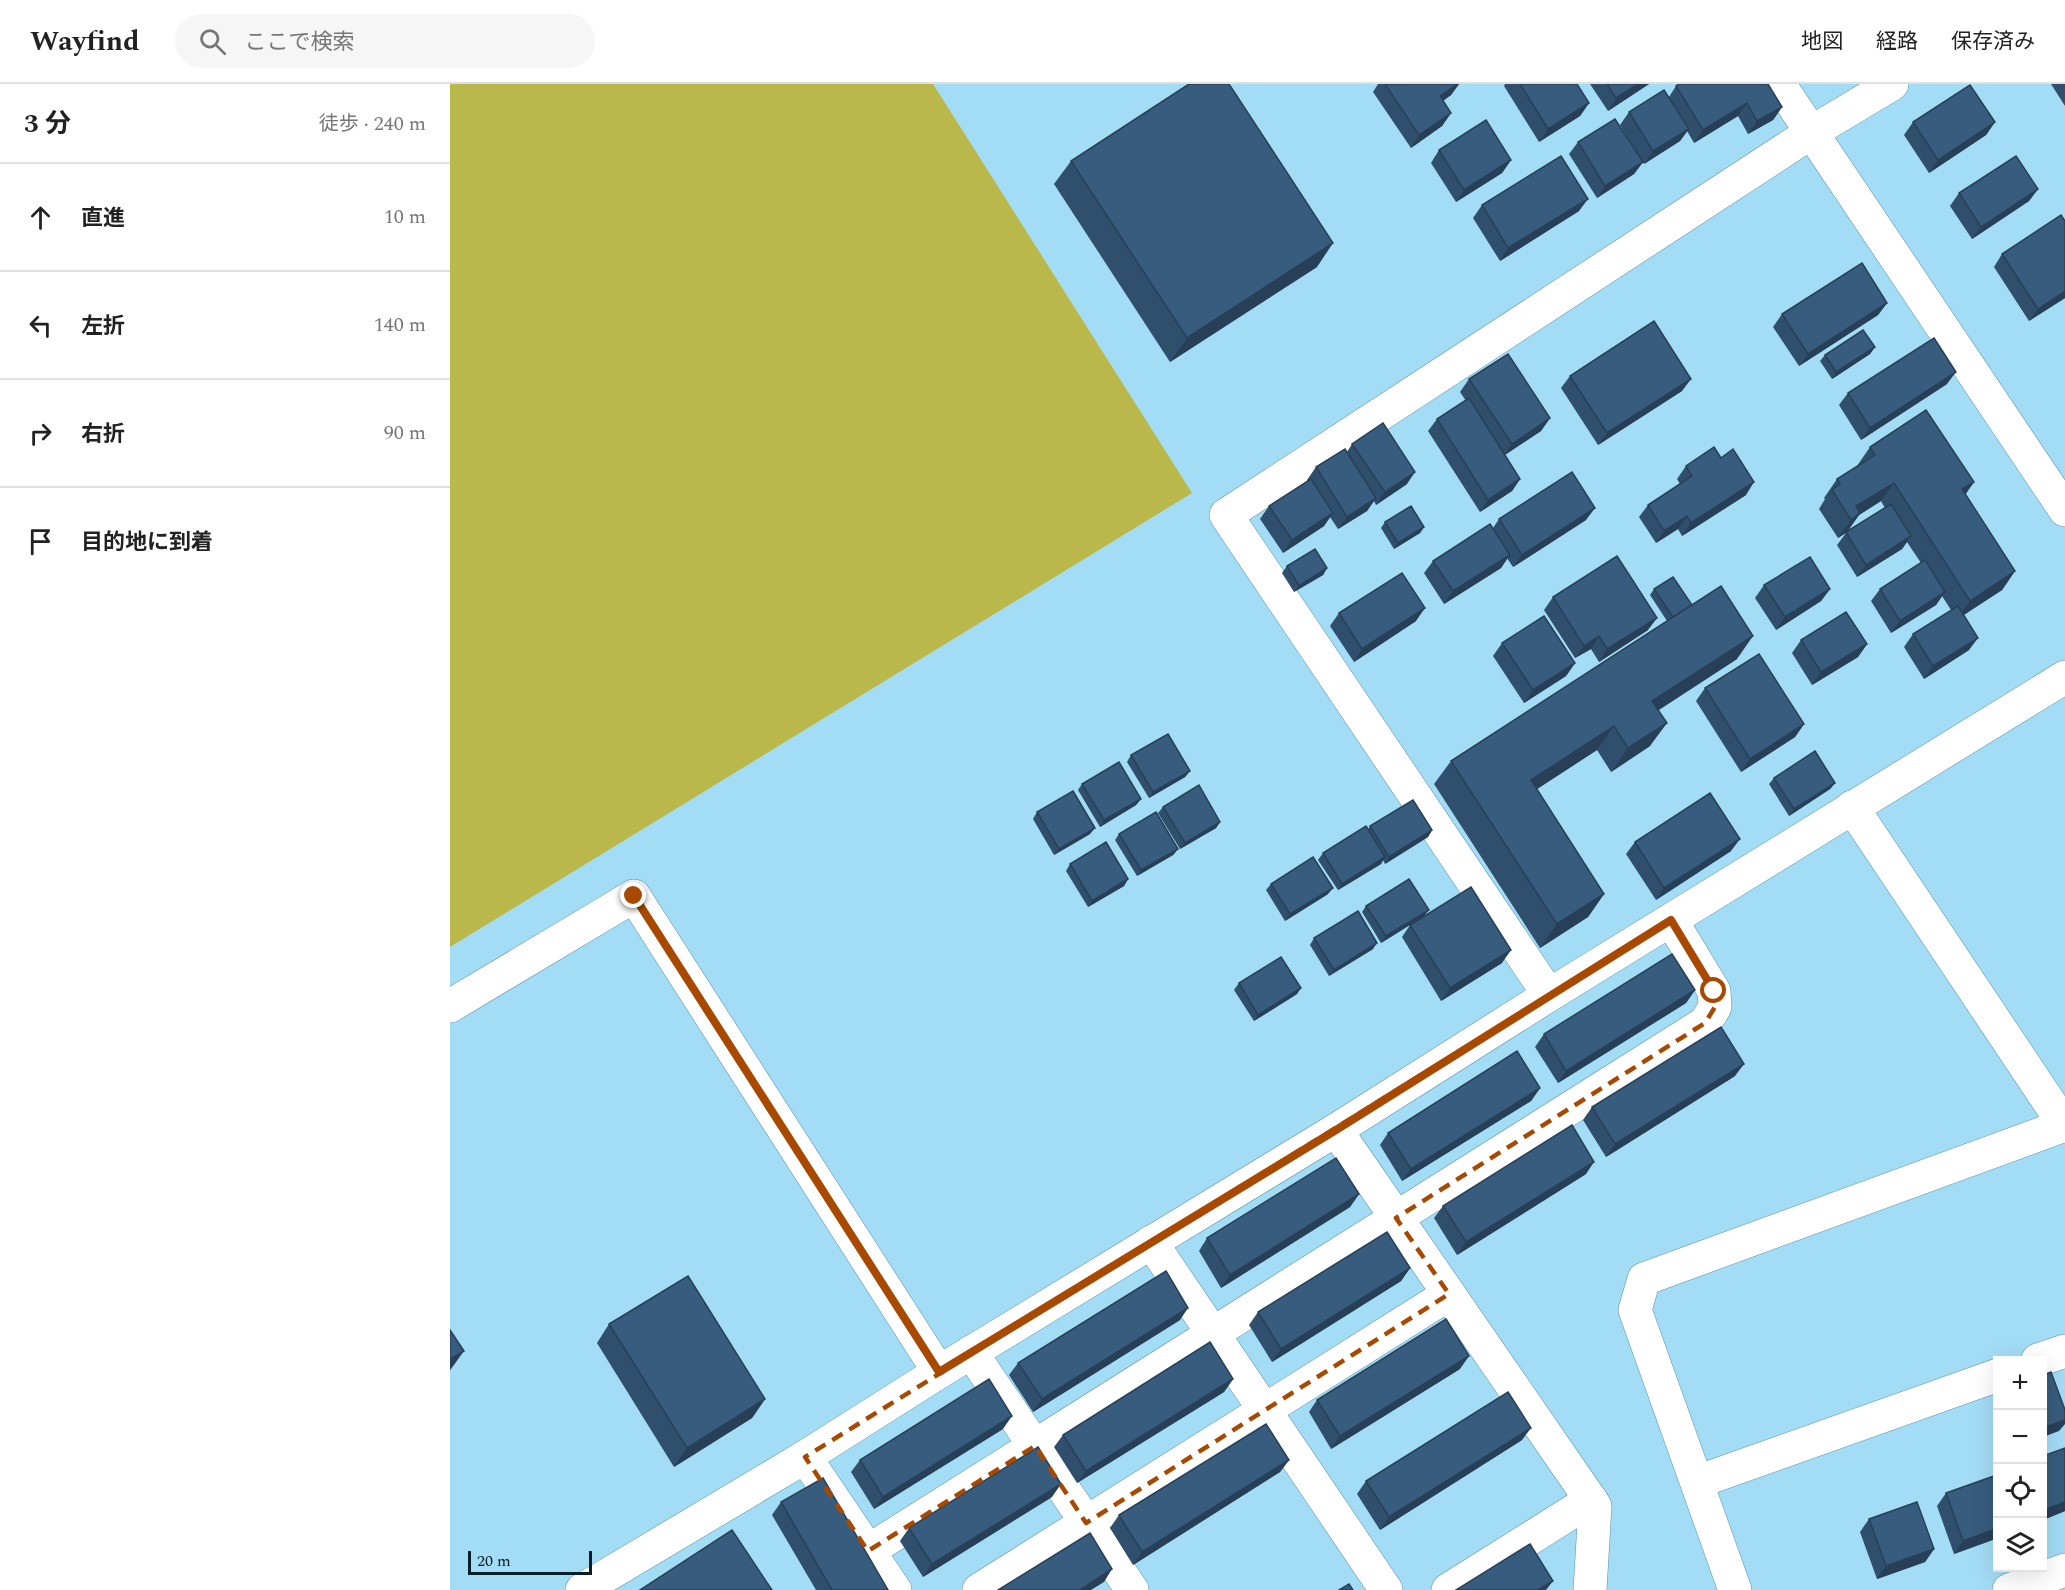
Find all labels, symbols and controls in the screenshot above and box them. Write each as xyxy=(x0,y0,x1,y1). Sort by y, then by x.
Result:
search box xyxy=(175,14,595,68)
text: Wayfind xyxy=(30,20,139,63)
icon: search xyxy=(196,25,229,58)
text: ここで検索 xyxy=(244,26,355,59)
text: 地図 xyxy=(1801,26,1843,58)
text: 経路 xyxy=(1876,26,1918,58)
text: 保存済み xyxy=(1951,26,2035,58)
text: 3 分 xyxy=(24,104,71,144)
text: 徒歩 · 240 m xyxy=(319,109,426,139)
icon: ahead xyxy=(24,201,57,234)
text: 直進 xyxy=(81,202,125,235)
text: 10 m xyxy=(384,202,426,232)
icon: left xyxy=(24,309,57,342)
text: 左折 xyxy=(81,310,125,343)
text: 140 m xyxy=(374,310,426,340)
icon: right xyxy=(24,417,57,450)
text: 右折 xyxy=(81,418,125,451)
text: 90 m xyxy=(384,418,426,448)
icon: arrive xyxy=(24,525,57,558)
text: 目的地に到着 xyxy=(81,526,213,559)
route end xyxy=(620,882,646,908)
route start xyxy=(1700,977,1726,1003)
map controls xyxy=(1993,1356,2047,1572)
button: + xyxy=(1993,1356,2047,1410)
button: − xyxy=(1993,1410,2047,1464)
button: locate xyxy=(1993,1464,2047,1518)
button: layers xyxy=(1993,1518,2047,1572)
scale bar xyxy=(468,1548,592,1576)
text: 20 m xyxy=(477,1549,511,1573)

